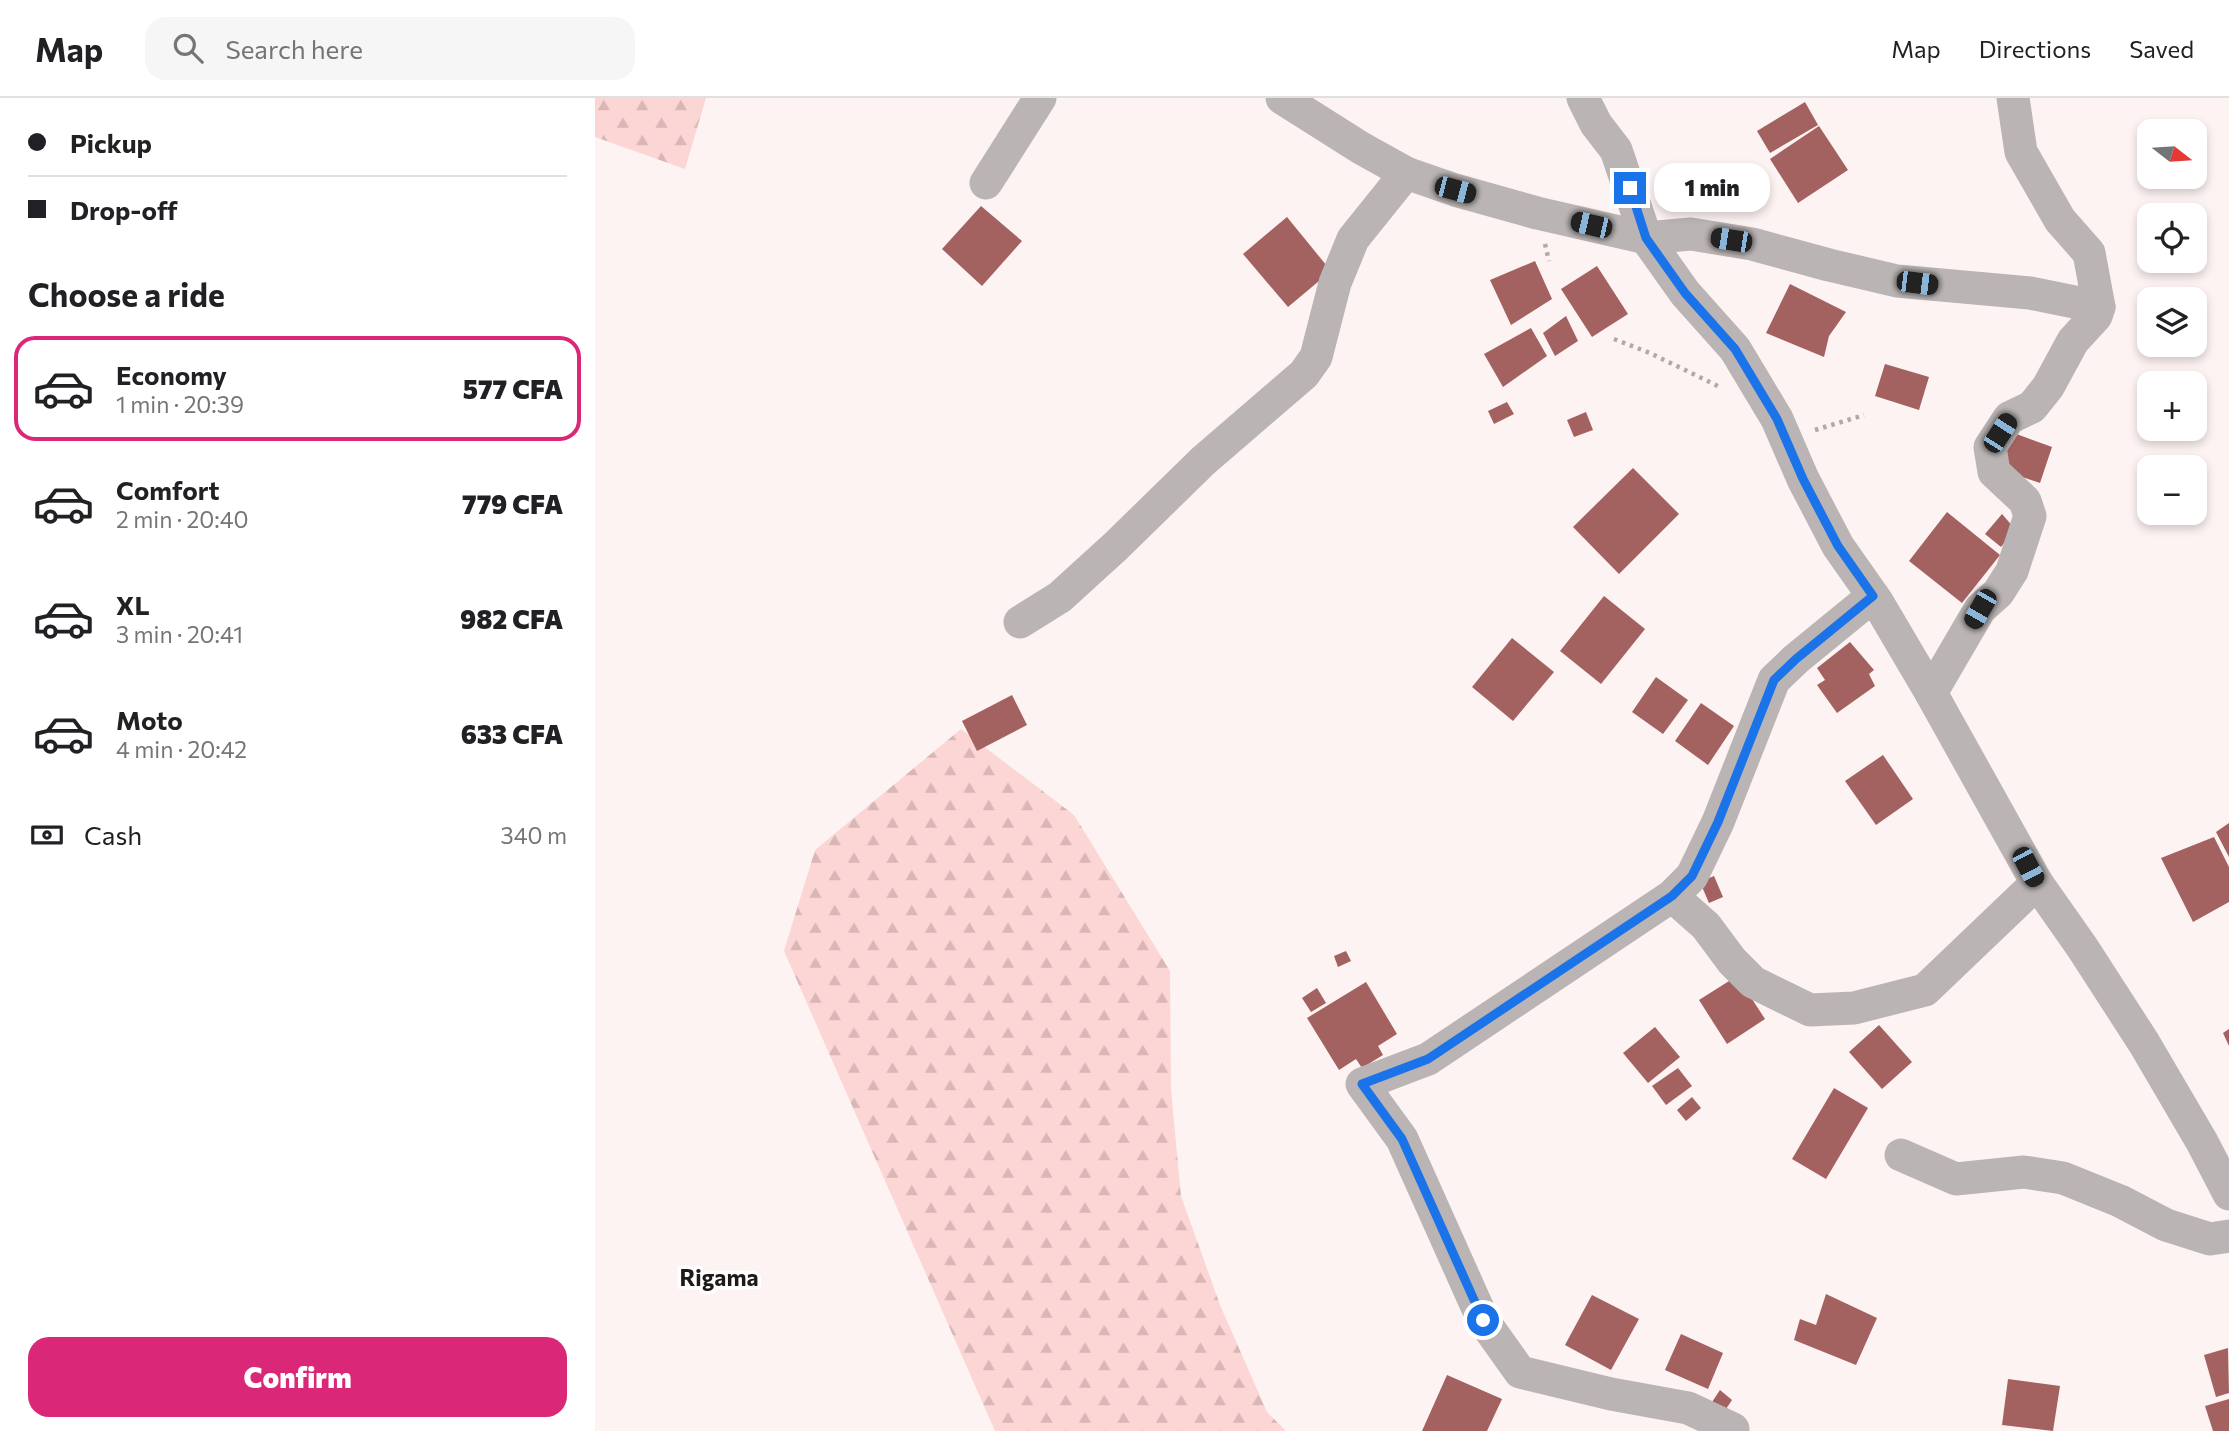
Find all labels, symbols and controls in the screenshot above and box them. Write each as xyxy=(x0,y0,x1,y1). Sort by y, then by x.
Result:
search box xyxy=(145,17,635,80)
text: Map xyxy=(35,28,103,69)
icon: search xyxy=(169,29,207,67)
text: Search here xyxy=(225,33,363,64)
text: Map xyxy=(1891,34,1941,63)
text: Directions xyxy=(1979,34,2091,63)
text: Saved xyxy=(2129,34,2194,63)
north arrow xyxy=(2137,119,2207,189)
map controls xyxy=(2137,119,2207,525)
text: Pickup xyxy=(70,127,152,158)
callout: 1 min xyxy=(1655,164,1770,212)
route end xyxy=(1614,172,1646,204)
text: 1 min xyxy=(1684,173,1740,201)
car xyxy=(1432,174,1479,206)
text: Drop-off xyxy=(70,194,177,225)
button: locate xyxy=(2137,203,2207,273)
car xyxy=(1569,210,1614,240)
car xyxy=(1709,226,1754,254)
car xyxy=(1895,270,1940,296)
text: Choose a ride xyxy=(28,274,225,314)
button: layers xyxy=(2137,287,2207,357)
icon: car xyxy=(32,357,95,420)
text: Economy xyxy=(116,359,227,390)
button: + xyxy=(2137,371,2207,441)
text: 577 CFA xyxy=(463,373,563,404)
text: 1 min · 20:39 xyxy=(116,390,244,418)
car xyxy=(1980,410,2021,456)
button: − xyxy=(2137,455,2207,525)
icon: car xyxy=(32,472,95,535)
text: Comfort xyxy=(116,474,219,505)
text: 779 CFA xyxy=(462,488,563,519)
text: 2 min · 20:40 xyxy=(116,505,249,533)
car xyxy=(1961,586,2000,632)
icon: car xyxy=(32,587,95,650)
text: XL xyxy=(116,589,150,620)
text: 982 CFA xyxy=(460,603,563,634)
text: 3 min · 20:41 xyxy=(116,620,243,648)
icon: car xyxy=(32,702,95,765)
text: Moto xyxy=(116,704,183,735)
text: 633 CFA xyxy=(461,718,563,749)
text: 4 min · 20:42 xyxy=(116,735,247,763)
icon: cash xyxy=(28,816,66,854)
text: Cash xyxy=(84,819,142,850)
text: 340 m xyxy=(501,821,567,849)
car xyxy=(2009,844,2048,890)
district label: Rigama xyxy=(679,1263,759,1291)
route start xyxy=(1467,1304,1499,1336)
button: Confirm xyxy=(28,1337,567,1417)

